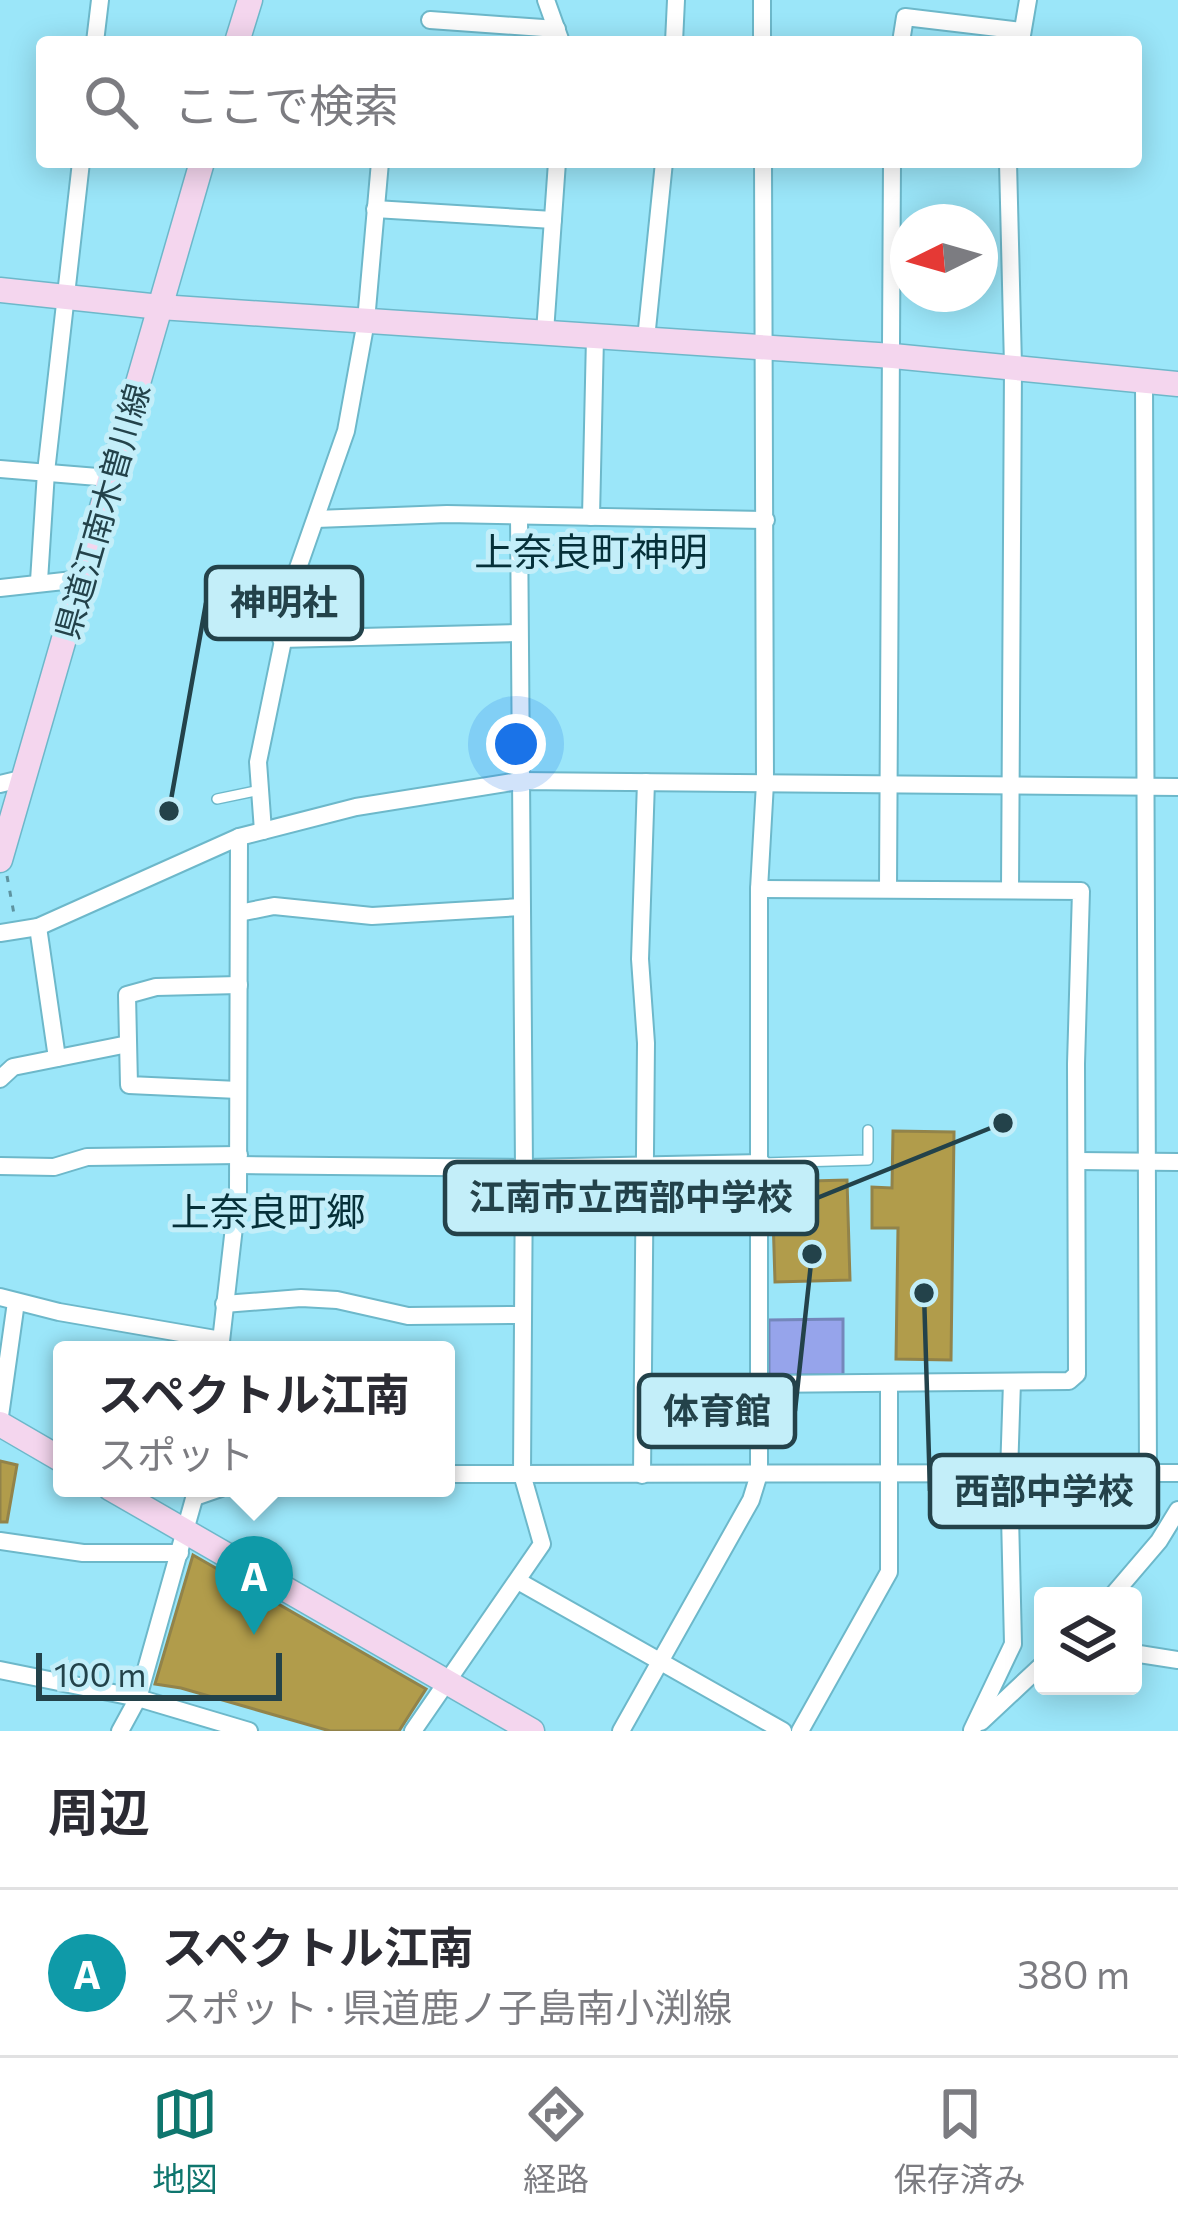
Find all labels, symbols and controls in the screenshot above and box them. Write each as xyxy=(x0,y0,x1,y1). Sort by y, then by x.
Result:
search box xyxy=(36,36,1142,168)
icon: search xyxy=(78,69,144,135)
text: ここで検索 xyxy=(174,76,399,131)
north arrow xyxy=(890,204,998,312)
street label: 県道江南木曽川線 xyxy=(45,378,157,644)
district label: 上奈良町神明 xyxy=(474,526,708,574)
callout: 神明社 xyxy=(206,567,362,639)
text: 神明社 xyxy=(230,578,338,622)
your location xyxy=(486,714,546,774)
callout: 江南市立西部中学校 xyxy=(445,1162,817,1234)
text: 江南市立西部中学校 xyxy=(469,1173,793,1217)
district label: 上奈良町郷 xyxy=(170,1186,366,1234)
popup xyxy=(53,1341,455,1497)
text: スペクトル江南 xyxy=(98,1365,410,1420)
callout: 体育館 xyxy=(639,1375,795,1447)
text: 体育館 xyxy=(663,1387,771,1431)
text: スポット xyxy=(98,1429,254,1477)
callout: 西部中学校 xyxy=(930,1455,1158,1527)
text: 西部中学校 xyxy=(954,1467,1134,1511)
pin: A xyxy=(215,1536,293,1635)
map controls xyxy=(1034,1587,1142,1695)
button: layers xyxy=(1034,1587,1142,1695)
scale bar xyxy=(36,1647,282,1700)
text: 100 m xyxy=(54,1653,146,1694)
text: 周辺 xyxy=(48,1779,150,1842)
text: スペクトル江南 xyxy=(162,1918,474,1973)
text: A xyxy=(73,1949,101,1997)
text: 380 m xyxy=(1017,1949,1130,1997)
text: スポット · 県道鹿ノ子島南小渕線 xyxy=(162,1982,732,2030)
tab: 地図 xyxy=(152,2081,218,2201)
tab: 経路 xyxy=(523,2081,589,2201)
tab: 保存済み xyxy=(894,2081,1026,2201)

